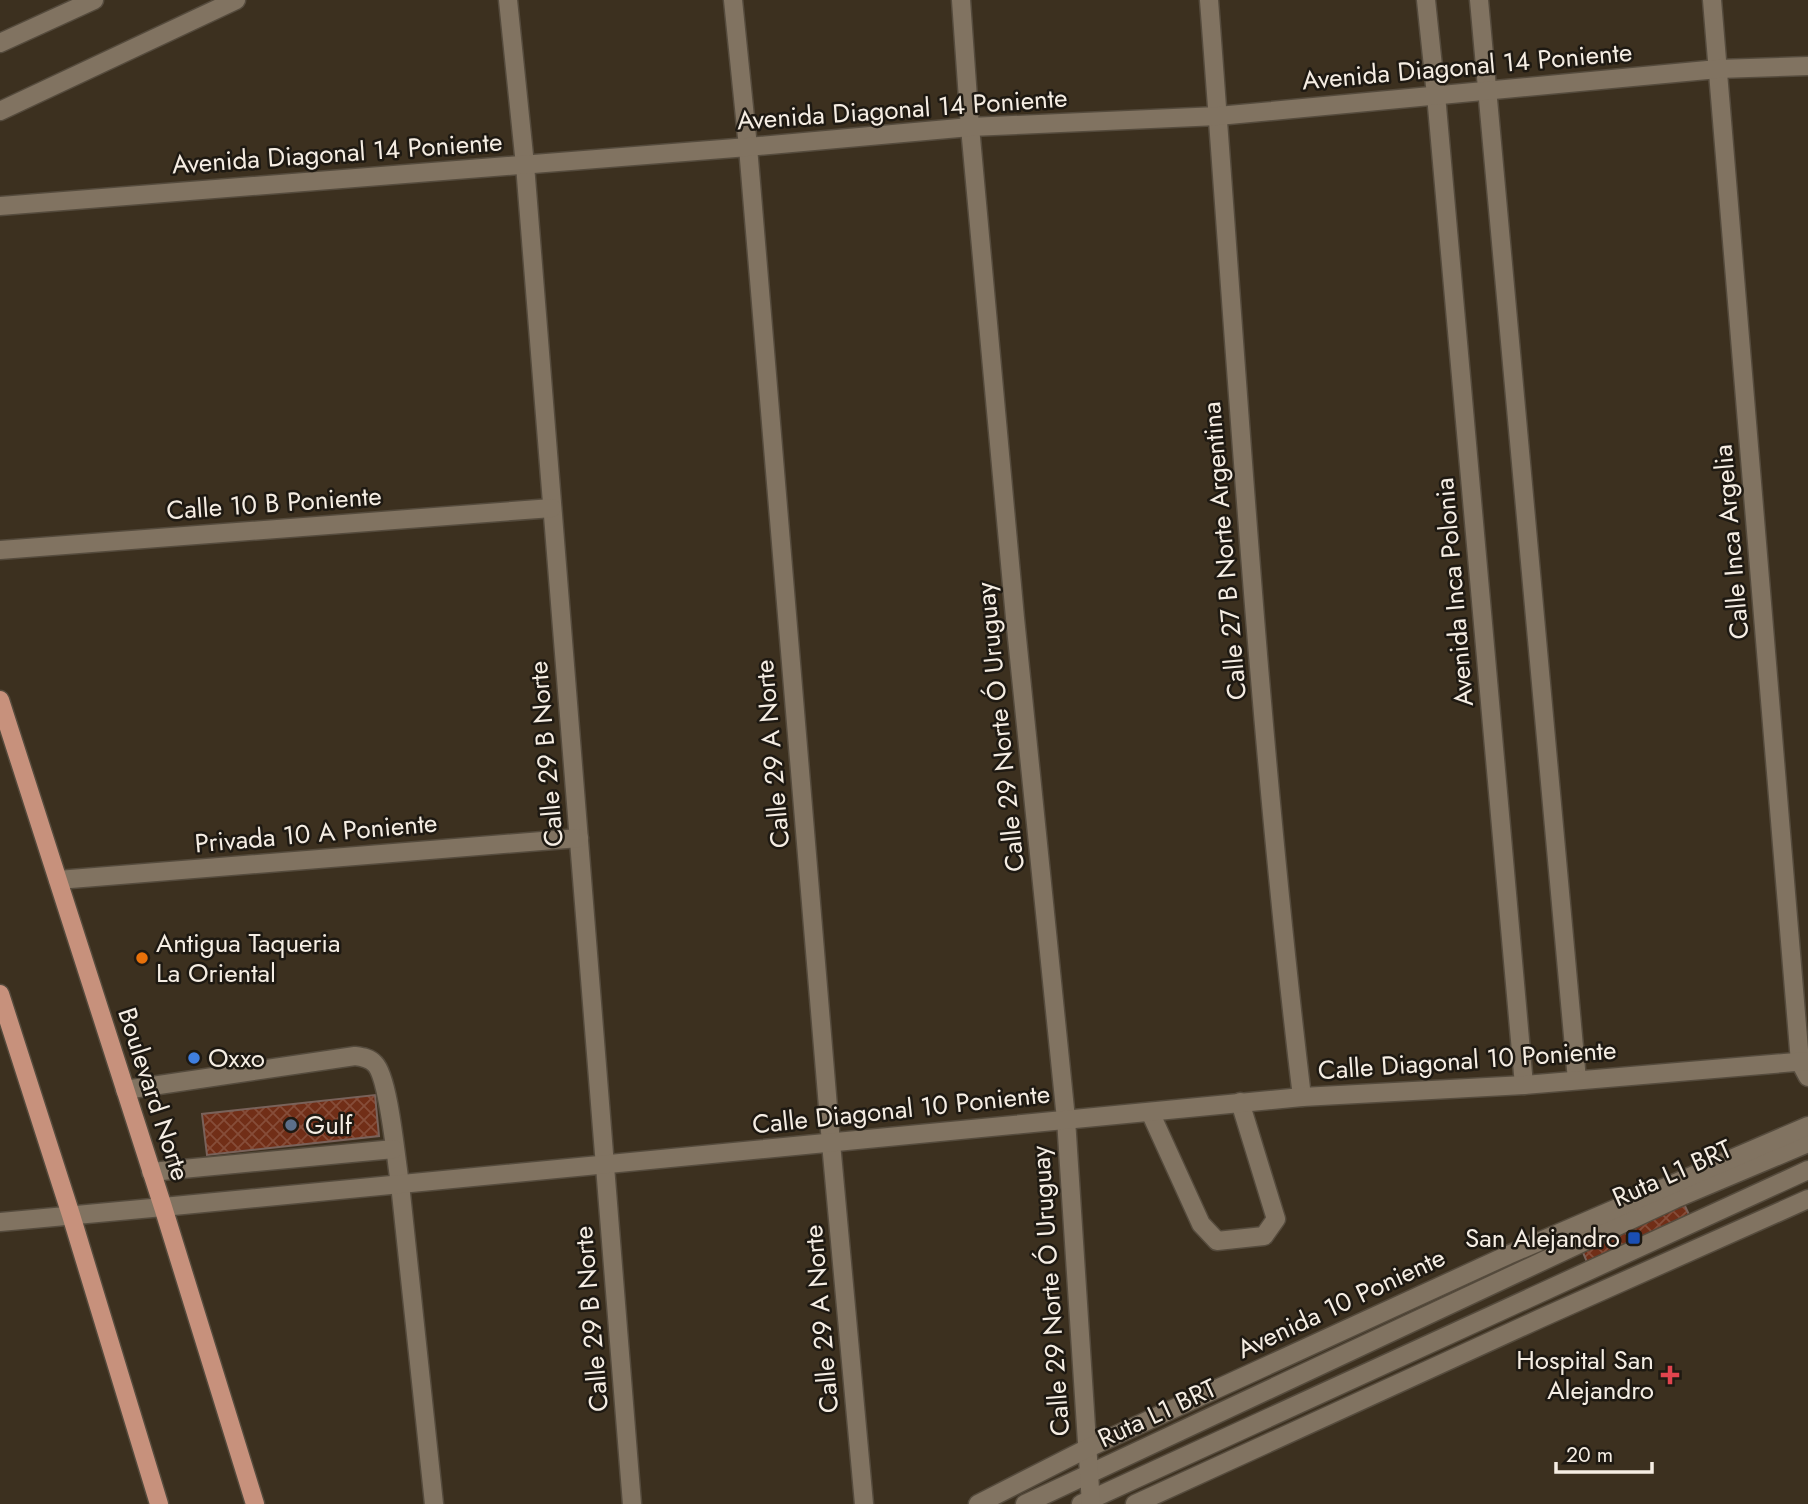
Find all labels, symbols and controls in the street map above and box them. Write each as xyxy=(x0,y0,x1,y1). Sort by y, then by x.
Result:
street label: Avenida Diagonal 14 Poniente xyxy=(1300,33,1634,99)
street label: Avenida Diagonal 14 Poniente xyxy=(736,78,1068,140)
street label: Avenida Diagonal 14 Poniente xyxy=(171,122,503,184)
street label: Calle 27 B Norte Argentina xyxy=(1192,400,1256,702)
street label: Calle Inca Argelia xyxy=(1704,443,1758,641)
street label: Avenida Inca Polonia xyxy=(1425,476,1483,708)
street label: Calle 10 B Poniente xyxy=(165,477,383,529)
street label: Calle 29 Norte Ó Uruguay xyxy=(966,580,1034,874)
street label: Calle 29 A Norte xyxy=(745,658,799,850)
street label: Calle 29 B Norte xyxy=(519,660,573,848)
street label: Privada 10 A Poniente xyxy=(193,803,439,863)
place label: Antigua Taqueria La Oriental xyxy=(156,924,341,992)
marker: Antigua Taqueria La Oriental xyxy=(134,950,150,966)
street label: Boulevard Norte xyxy=(108,1003,200,1185)
street label: Calle Diagonal 10 Poniente xyxy=(1316,1031,1618,1089)
place label: Oxxo xyxy=(208,1039,265,1077)
marker: Oxxo xyxy=(186,1050,202,1066)
street label: Calle Diagonal 10 Poniente xyxy=(750,1074,1052,1144)
place label: Gulf xyxy=(305,1106,353,1144)
marker: Gulf xyxy=(283,1117,299,1133)
street label: Ruta L1 BRT xyxy=(1606,1130,1738,1216)
street label: Calle 29 Norte Ó Uruguay xyxy=(1021,1144,1079,1438)
place label: San Alejandro xyxy=(1465,1219,1620,1257)
street label: Calle 29 A Norte xyxy=(794,1223,848,1415)
street label: Calle 29 B Norte xyxy=(564,1225,618,1413)
marker: San Alejandro xyxy=(1626,1230,1642,1246)
street label: Avenida 10 Poniente xyxy=(1231,1238,1451,1368)
place label: Hospital San Alejandro xyxy=(1516,1341,1654,1409)
marker: Hospital San Alejandro xyxy=(1660,1365,1680,1385)
street label: Ruta L1 BRT xyxy=(1091,1369,1223,1457)
scale bar xyxy=(1556,1430,1652,1474)
text: 20 m xyxy=(1566,1440,1613,1470)

